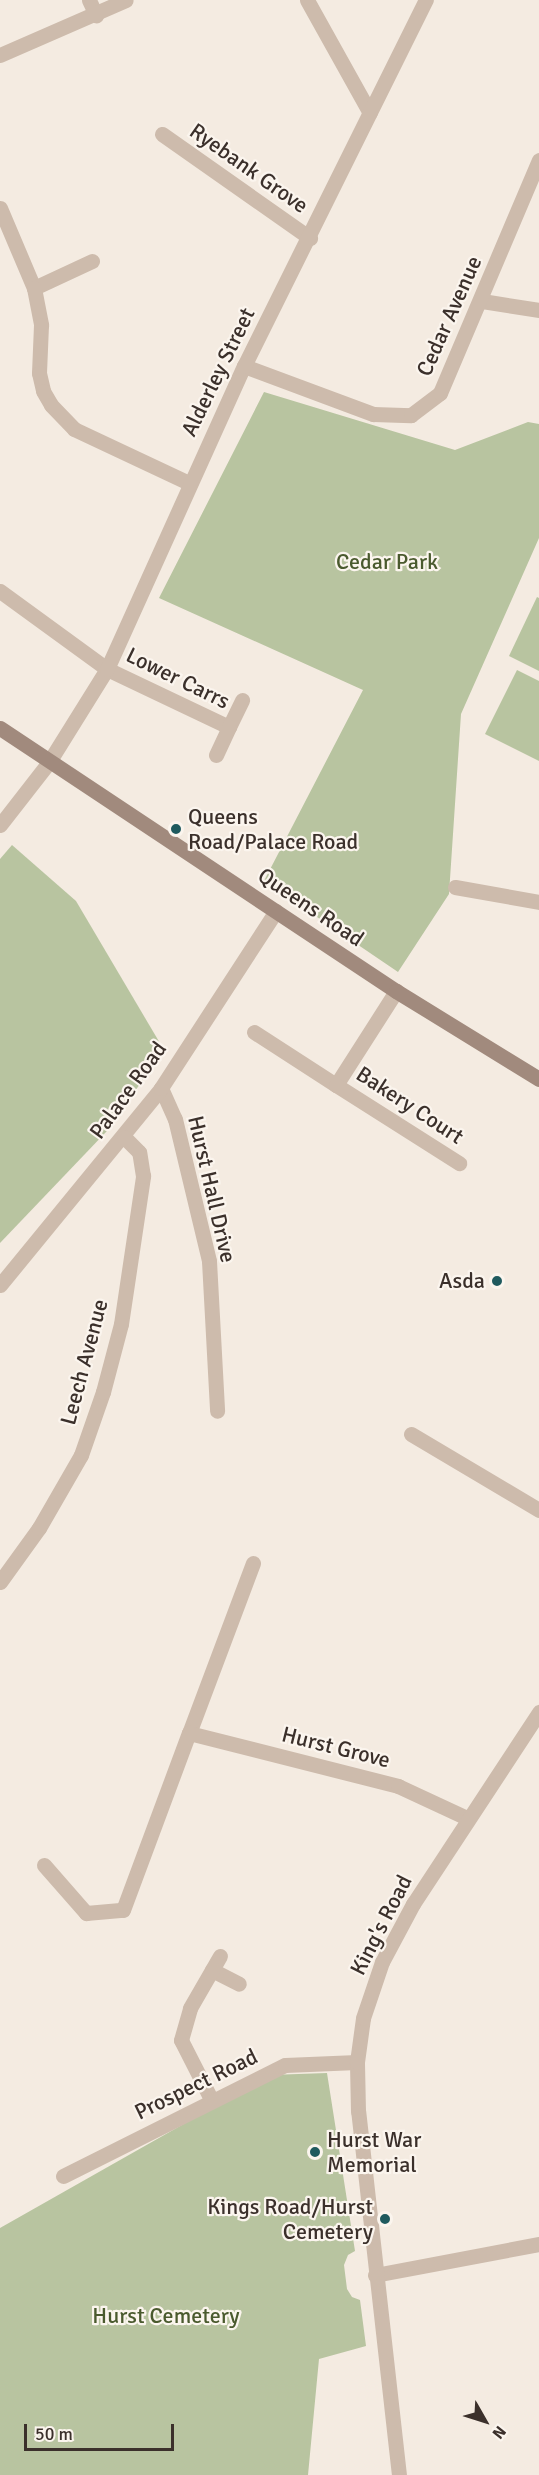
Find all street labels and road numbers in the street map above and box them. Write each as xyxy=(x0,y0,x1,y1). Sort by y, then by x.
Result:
street label: Ryebank Grove xyxy=(185,117,313,219)
street label: Cedar Avenue xyxy=(411,252,487,380)
street label: Alderley Street xyxy=(176,303,260,441)
street label: Lower Carrs xyxy=(122,642,234,714)
street label: Queens Road xyxy=(253,862,369,952)
street label: Palace Road xyxy=(84,1036,172,1144)
street label: Bakery Court xyxy=(351,1061,469,1149)
street label: Hurst Hall Drive xyxy=(182,1113,242,1265)
street label: Leech Avenue xyxy=(55,1296,113,1428)
street label: Hurst Grove xyxy=(279,1721,393,1773)
street label: King's Road xyxy=(345,1871,417,1979)
street label: Prospect Road xyxy=(130,2043,262,2125)

